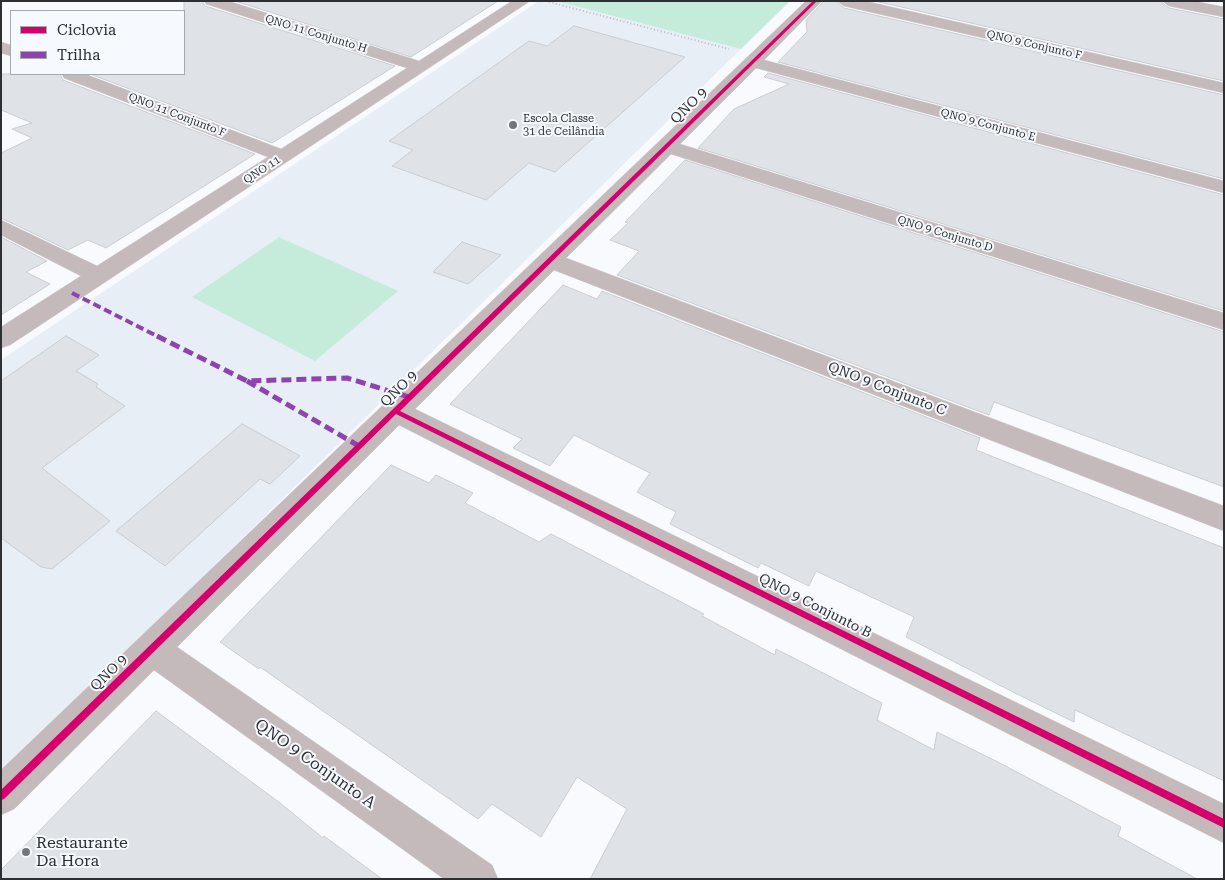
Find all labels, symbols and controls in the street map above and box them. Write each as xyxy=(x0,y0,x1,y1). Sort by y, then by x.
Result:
legend xyxy=(10,10,185,75)
street label: QNO 11 Conjunto H xyxy=(263,12,369,56)
text: Ciclovia xyxy=(57,21,116,39)
street label: QNO 9 Conjunto F xyxy=(985,28,1083,62)
text: Trilha xyxy=(57,46,100,64)
street label: QNO 9 xyxy=(667,84,711,128)
street label: QNO 11 Conjunto F xyxy=(126,90,228,140)
street label: QNO 9 Conjunto E xyxy=(939,106,1037,144)
place label: Escola Classe 31 de Ceilândia xyxy=(523,112,604,138)
marker: Escola Classe 31 de Ceilândia xyxy=(507,119,519,131)
street label: QNO 11 xyxy=(241,153,283,187)
street label: QNO 9 Conjunto D xyxy=(896,213,994,255)
street label: QNO 9 Conjunto C xyxy=(826,359,948,419)
street label: QNO 9 xyxy=(377,367,421,411)
street label: QNO 9 Conjunto B xyxy=(756,570,874,642)
street label: QNO 9 xyxy=(87,651,131,695)
street label: QNO 9 Conjunto A xyxy=(251,715,379,813)
place label: Restaurante Da Hora xyxy=(36,833,128,871)
marker: Restaurante Da Hora xyxy=(20,846,32,858)

